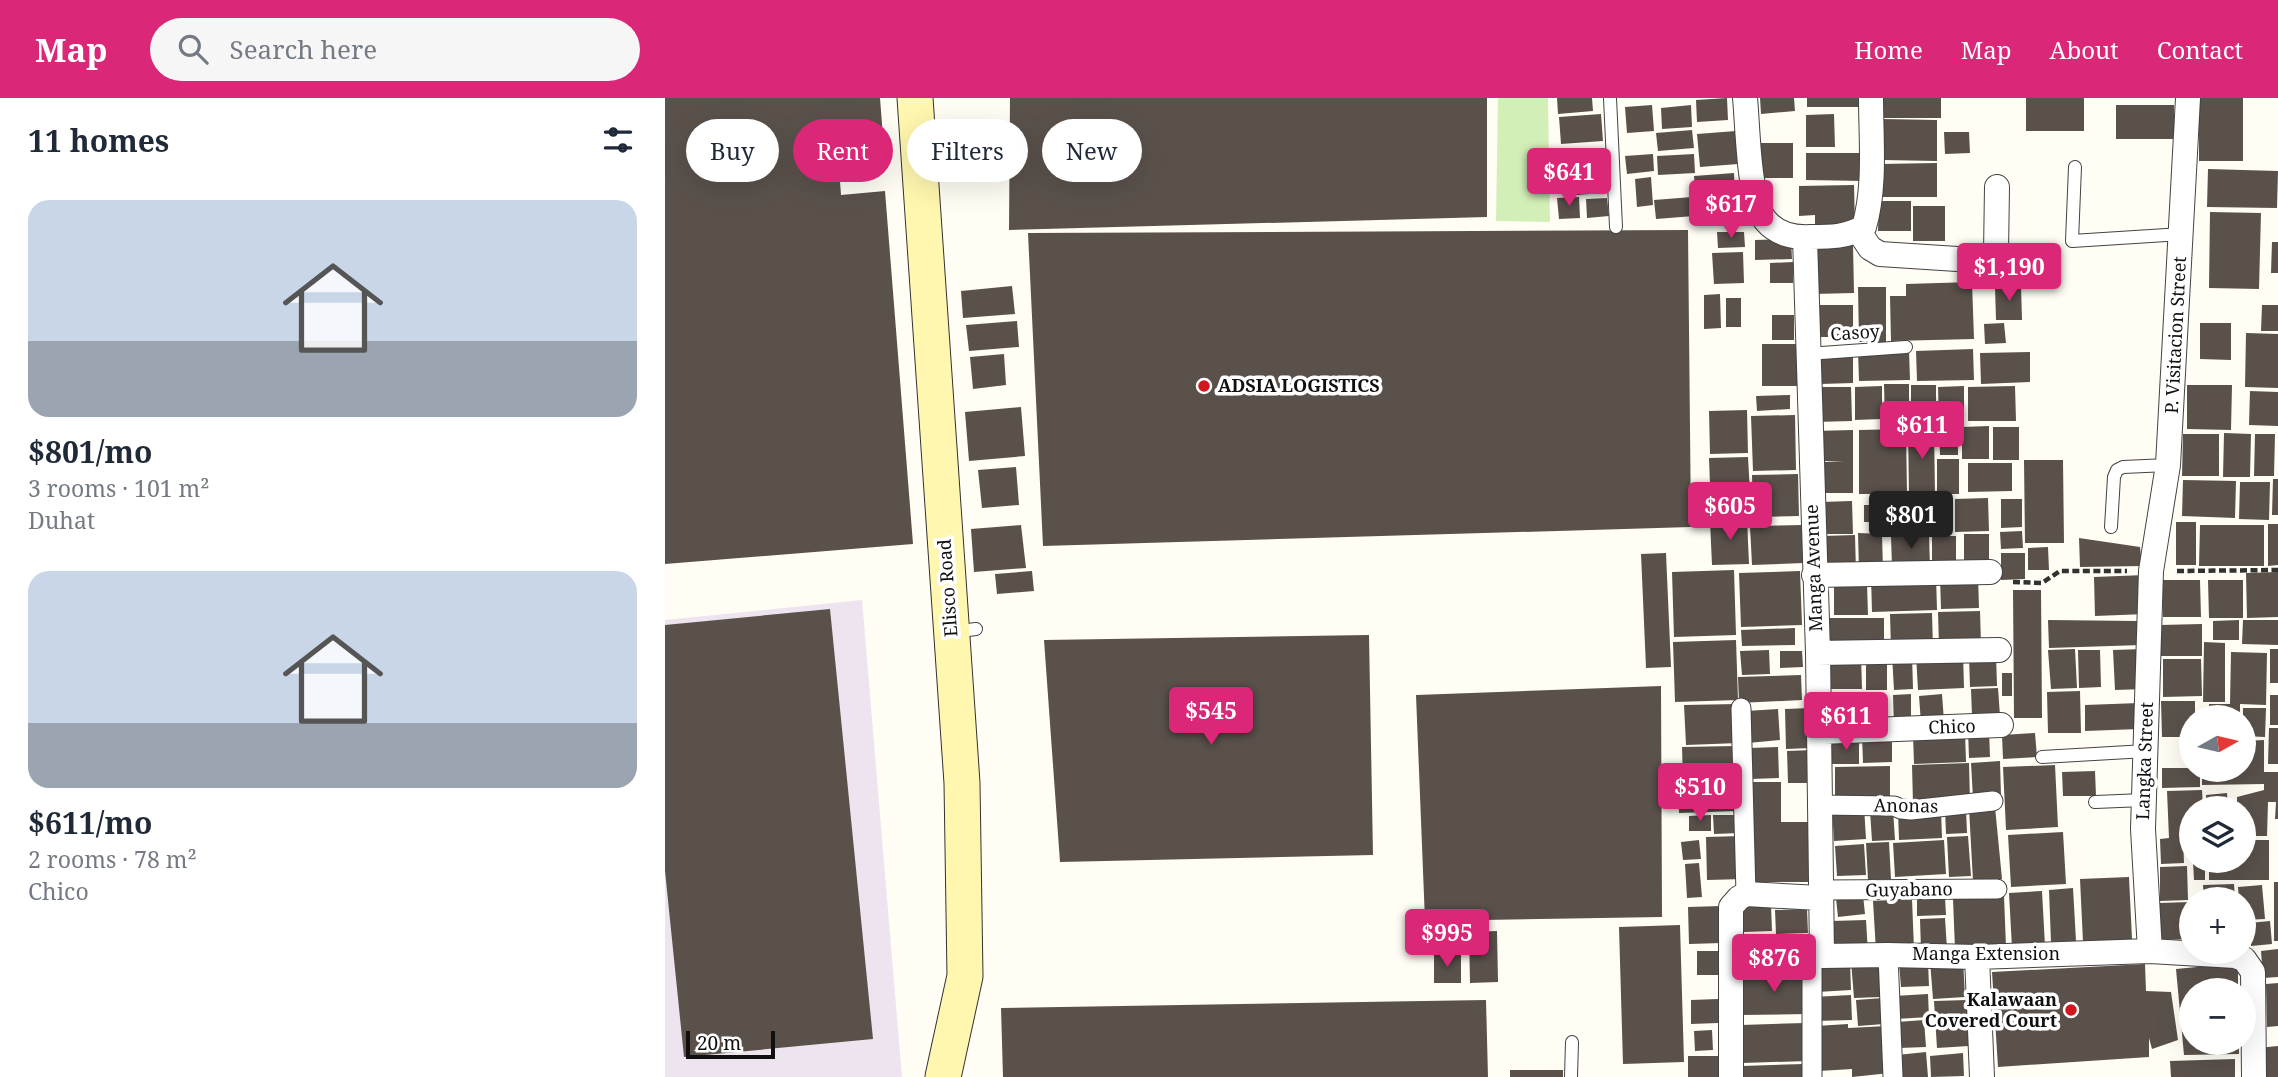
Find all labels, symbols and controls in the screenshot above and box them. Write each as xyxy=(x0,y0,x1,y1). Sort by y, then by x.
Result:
search box xyxy=(150,18,640,81)
text: Map xyxy=(35,27,108,72)
icon: search xyxy=(174,30,212,68)
text: Search here xyxy=(230,31,377,67)
text: Home xyxy=(1854,33,1923,66)
text: Map xyxy=(1961,33,2012,66)
text: About xyxy=(2050,33,2119,66)
text: Contact xyxy=(2157,33,2243,66)
chip: Buy xyxy=(686,119,779,182)
chip: Rent xyxy=(793,119,893,182)
chip: Filters xyxy=(907,119,1028,182)
chip: New xyxy=(1042,119,1142,182)
text: 11 homes xyxy=(28,120,169,161)
icon: filters xyxy=(599,121,637,159)
pin: $641 xyxy=(1528,148,1610,208)
text: $641 xyxy=(1543,155,1595,187)
pin: $617 xyxy=(1690,180,1772,240)
text: $617 xyxy=(1705,187,1757,219)
pin: $1,190 xyxy=(1952,244,2066,303)
icon: home xyxy=(270,245,396,371)
text: $1,190 xyxy=(1973,250,2045,282)
street label: P. Visitacion Street xyxy=(2159,256,2191,414)
street label: Casoy xyxy=(1829,318,1881,346)
place label: ADSIA LOGISTICS xyxy=(1218,373,1380,397)
marker: ADSIA LOGISTICS xyxy=(1196,378,1212,394)
pin: $611 xyxy=(1881,402,1963,461)
text: $611 xyxy=(1896,408,1948,440)
text: $801/mo xyxy=(28,431,152,472)
text: 3 rooms · 101 m² xyxy=(28,472,210,504)
pin: $605 xyxy=(1689,482,1771,542)
text: $605 xyxy=(1704,489,1756,521)
pin: $801 xyxy=(1870,491,1952,551)
text: $801 xyxy=(1885,498,1937,530)
text: Duhat xyxy=(28,504,95,536)
street label: Manga Avenue xyxy=(1799,504,1827,632)
street label: Elisco Road xyxy=(932,538,962,638)
icon: home xyxy=(270,616,396,742)
pin: $545 xyxy=(1170,688,1252,747)
pin: $611 xyxy=(1805,692,1887,752)
text: $545 xyxy=(1185,694,1237,726)
text: $611 xyxy=(1820,699,1872,731)
street label: Langka Street xyxy=(2130,701,2158,820)
north arrow xyxy=(2179,705,2256,782)
map controls xyxy=(2179,705,2256,1055)
street label: Chico xyxy=(1928,713,1976,739)
pin: $510 xyxy=(1659,764,1741,823)
text: $510 xyxy=(1674,770,1726,802)
street label: Anonas xyxy=(1874,792,1939,818)
button: layers xyxy=(2179,796,2256,873)
text: $611/mo xyxy=(28,802,152,843)
text: 2 rooms · 78 m² xyxy=(28,843,197,875)
text: Chico xyxy=(28,875,89,907)
street label: Guyabano xyxy=(1865,876,1953,902)
button: + xyxy=(2179,887,2256,964)
pin: $995 xyxy=(1406,910,1488,969)
text: $995 xyxy=(1421,916,1473,948)
pin: $876 xyxy=(1733,934,1815,994)
text: $876 xyxy=(1748,941,1800,973)
street label: Manga Extension xyxy=(1912,941,2060,965)
button: − xyxy=(2179,978,2256,1055)
place label: Kalawaan Covered Court xyxy=(1925,987,2057,1032)
marker: Kalawaan Covered Court xyxy=(2063,1002,2079,1018)
scale bar xyxy=(686,1028,775,1060)
text: 20 m xyxy=(697,1030,741,1056)

